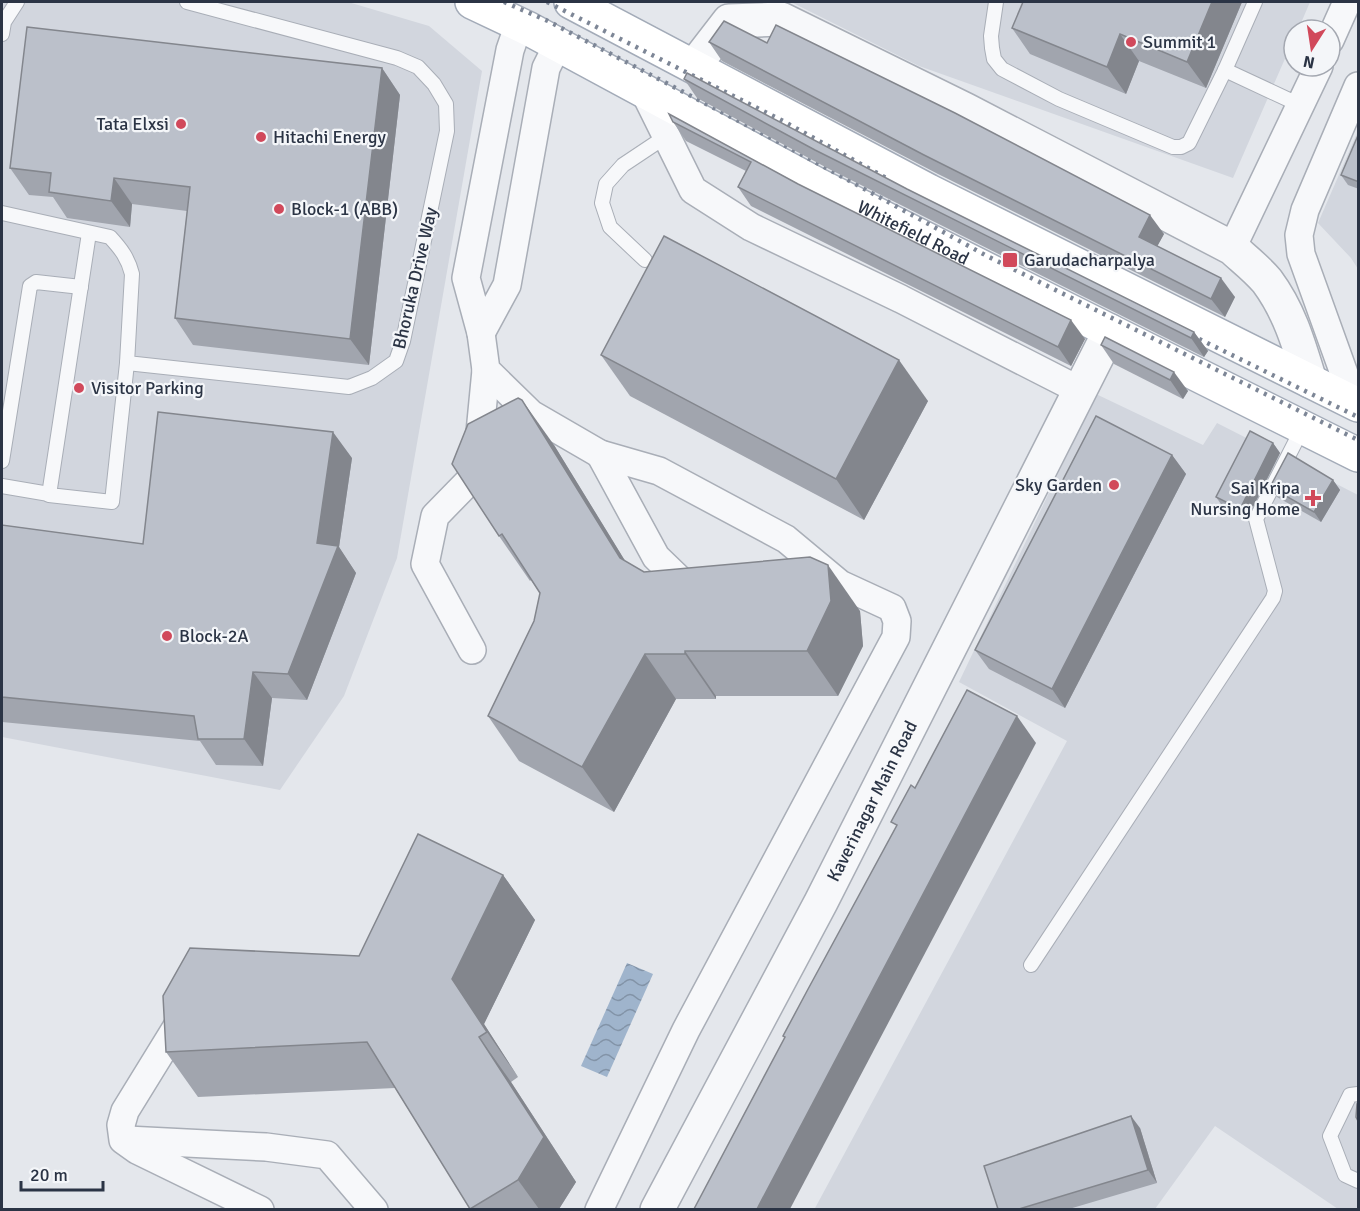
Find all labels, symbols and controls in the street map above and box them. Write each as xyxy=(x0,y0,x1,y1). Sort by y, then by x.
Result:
north arrow xyxy=(1282,18,1342,78)
place label: Summit 1 xyxy=(1143,31,1216,53)
marker: Summit 1 xyxy=(1124,35,1138,49)
text: N xyxy=(1302,51,1317,73)
place label: Tata Elxsi xyxy=(96,113,169,135)
marker: Tata Elxsi xyxy=(174,117,188,131)
place label: Hitachi Energy xyxy=(273,126,386,148)
marker: Hitachi Energy xyxy=(254,130,268,144)
street label: Whitefield Road xyxy=(854,196,973,270)
place label: Block-1 (ABB) xyxy=(291,198,398,220)
marker: Block-1 (ABB) xyxy=(272,202,286,216)
street label: Bhoruka Drive Way xyxy=(388,204,442,351)
place label: Garudacharpalya xyxy=(1024,249,1155,271)
marker: Garudacharpalya xyxy=(1001,251,1019,269)
place label: Visitor Parking xyxy=(91,377,204,399)
marker: Visitor Parking xyxy=(72,381,86,395)
place label: Sky Garden xyxy=(1015,474,1102,496)
place label: Sai Kripa Nursing Home xyxy=(1190,477,1300,520)
marker: Sky Garden xyxy=(1107,478,1121,492)
marker: Sai Kripa Nursing Home xyxy=(1304,489,1322,507)
place label: Block-2A xyxy=(179,625,248,647)
marker: Block-2A xyxy=(160,629,174,643)
street label: Kaverinagar Main Road xyxy=(822,717,922,885)
scale bar xyxy=(21,1154,104,1192)
text: 20 m xyxy=(30,1164,68,1186)

